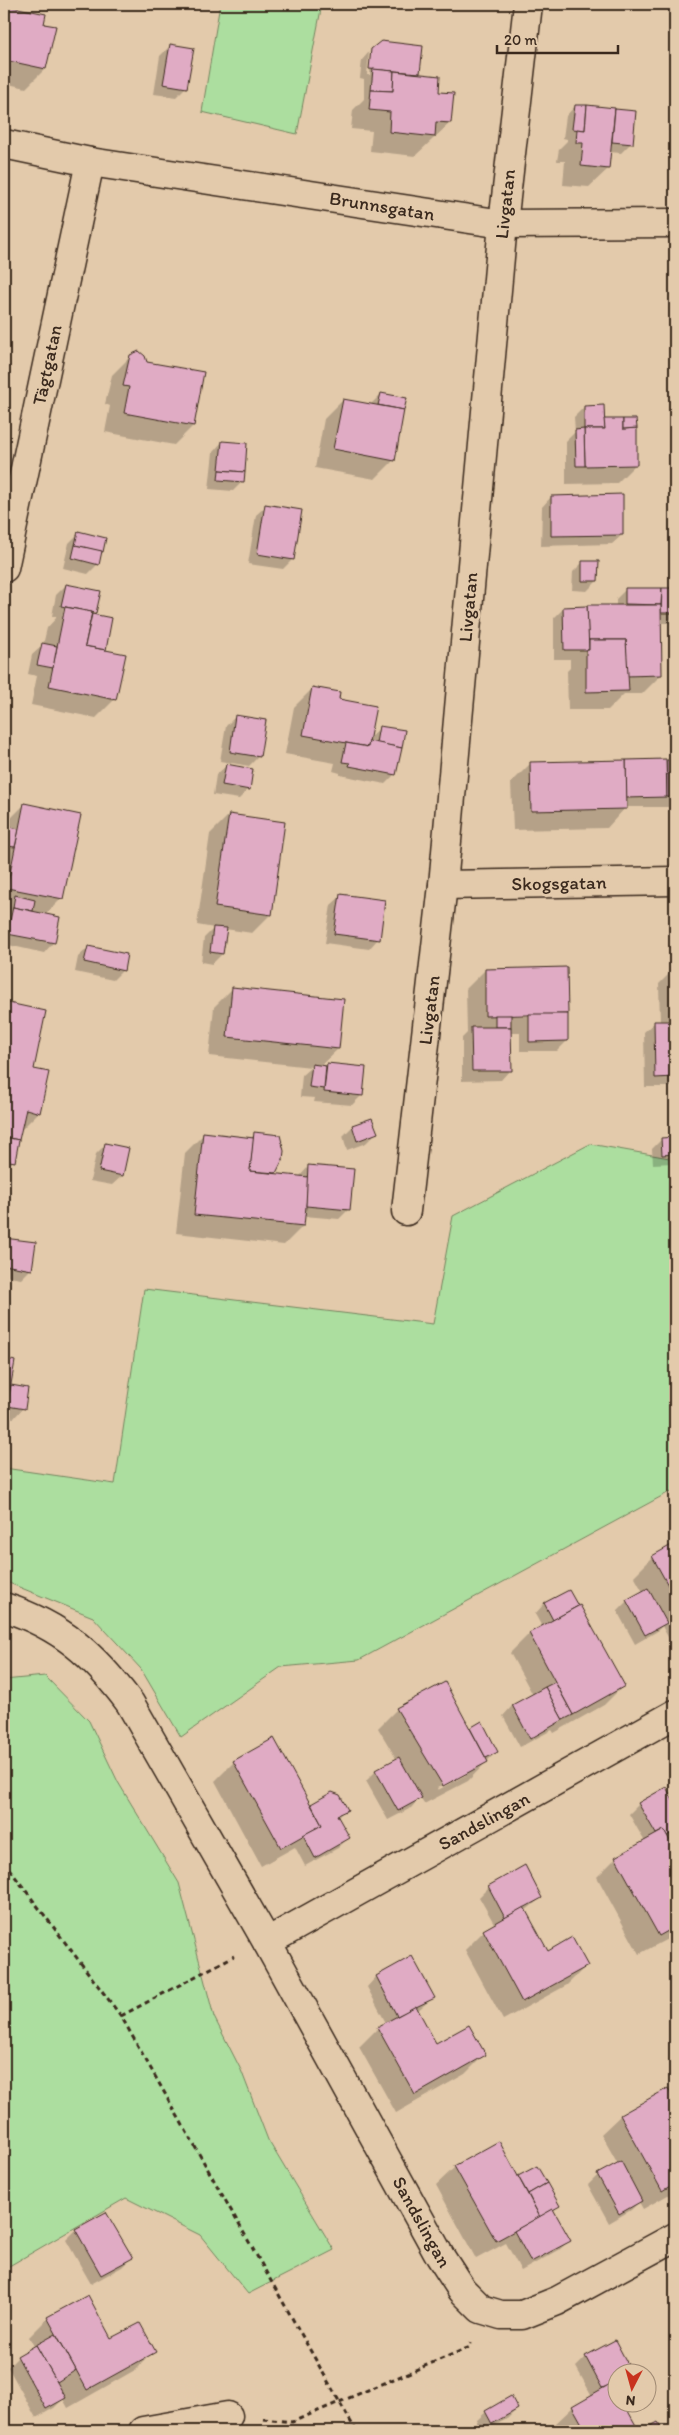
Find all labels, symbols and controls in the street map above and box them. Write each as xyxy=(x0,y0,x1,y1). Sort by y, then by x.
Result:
scale bar xyxy=(497,22,618,54)
text: 20 m xyxy=(504,31,538,49)
street label: Livgatan xyxy=(490,168,520,240)
street label: Brunnsgatan xyxy=(328,186,437,226)
street label: Tägtgatan xyxy=(27,323,67,407)
street label: Livgatan xyxy=(453,571,483,643)
street label: Skogsgatan xyxy=(511,871,607,895)
street label: Livgatan xyxy=(413,974,445,1046)
street label: Sandslingan xyxy=(434,1786,534,1855)
street label: Sandslingan xyxy=(388,2172,457,2272)
north arrow xyxy=(606,2362,656,2412)
text: N xyxy=(625,2391,636,2409)

